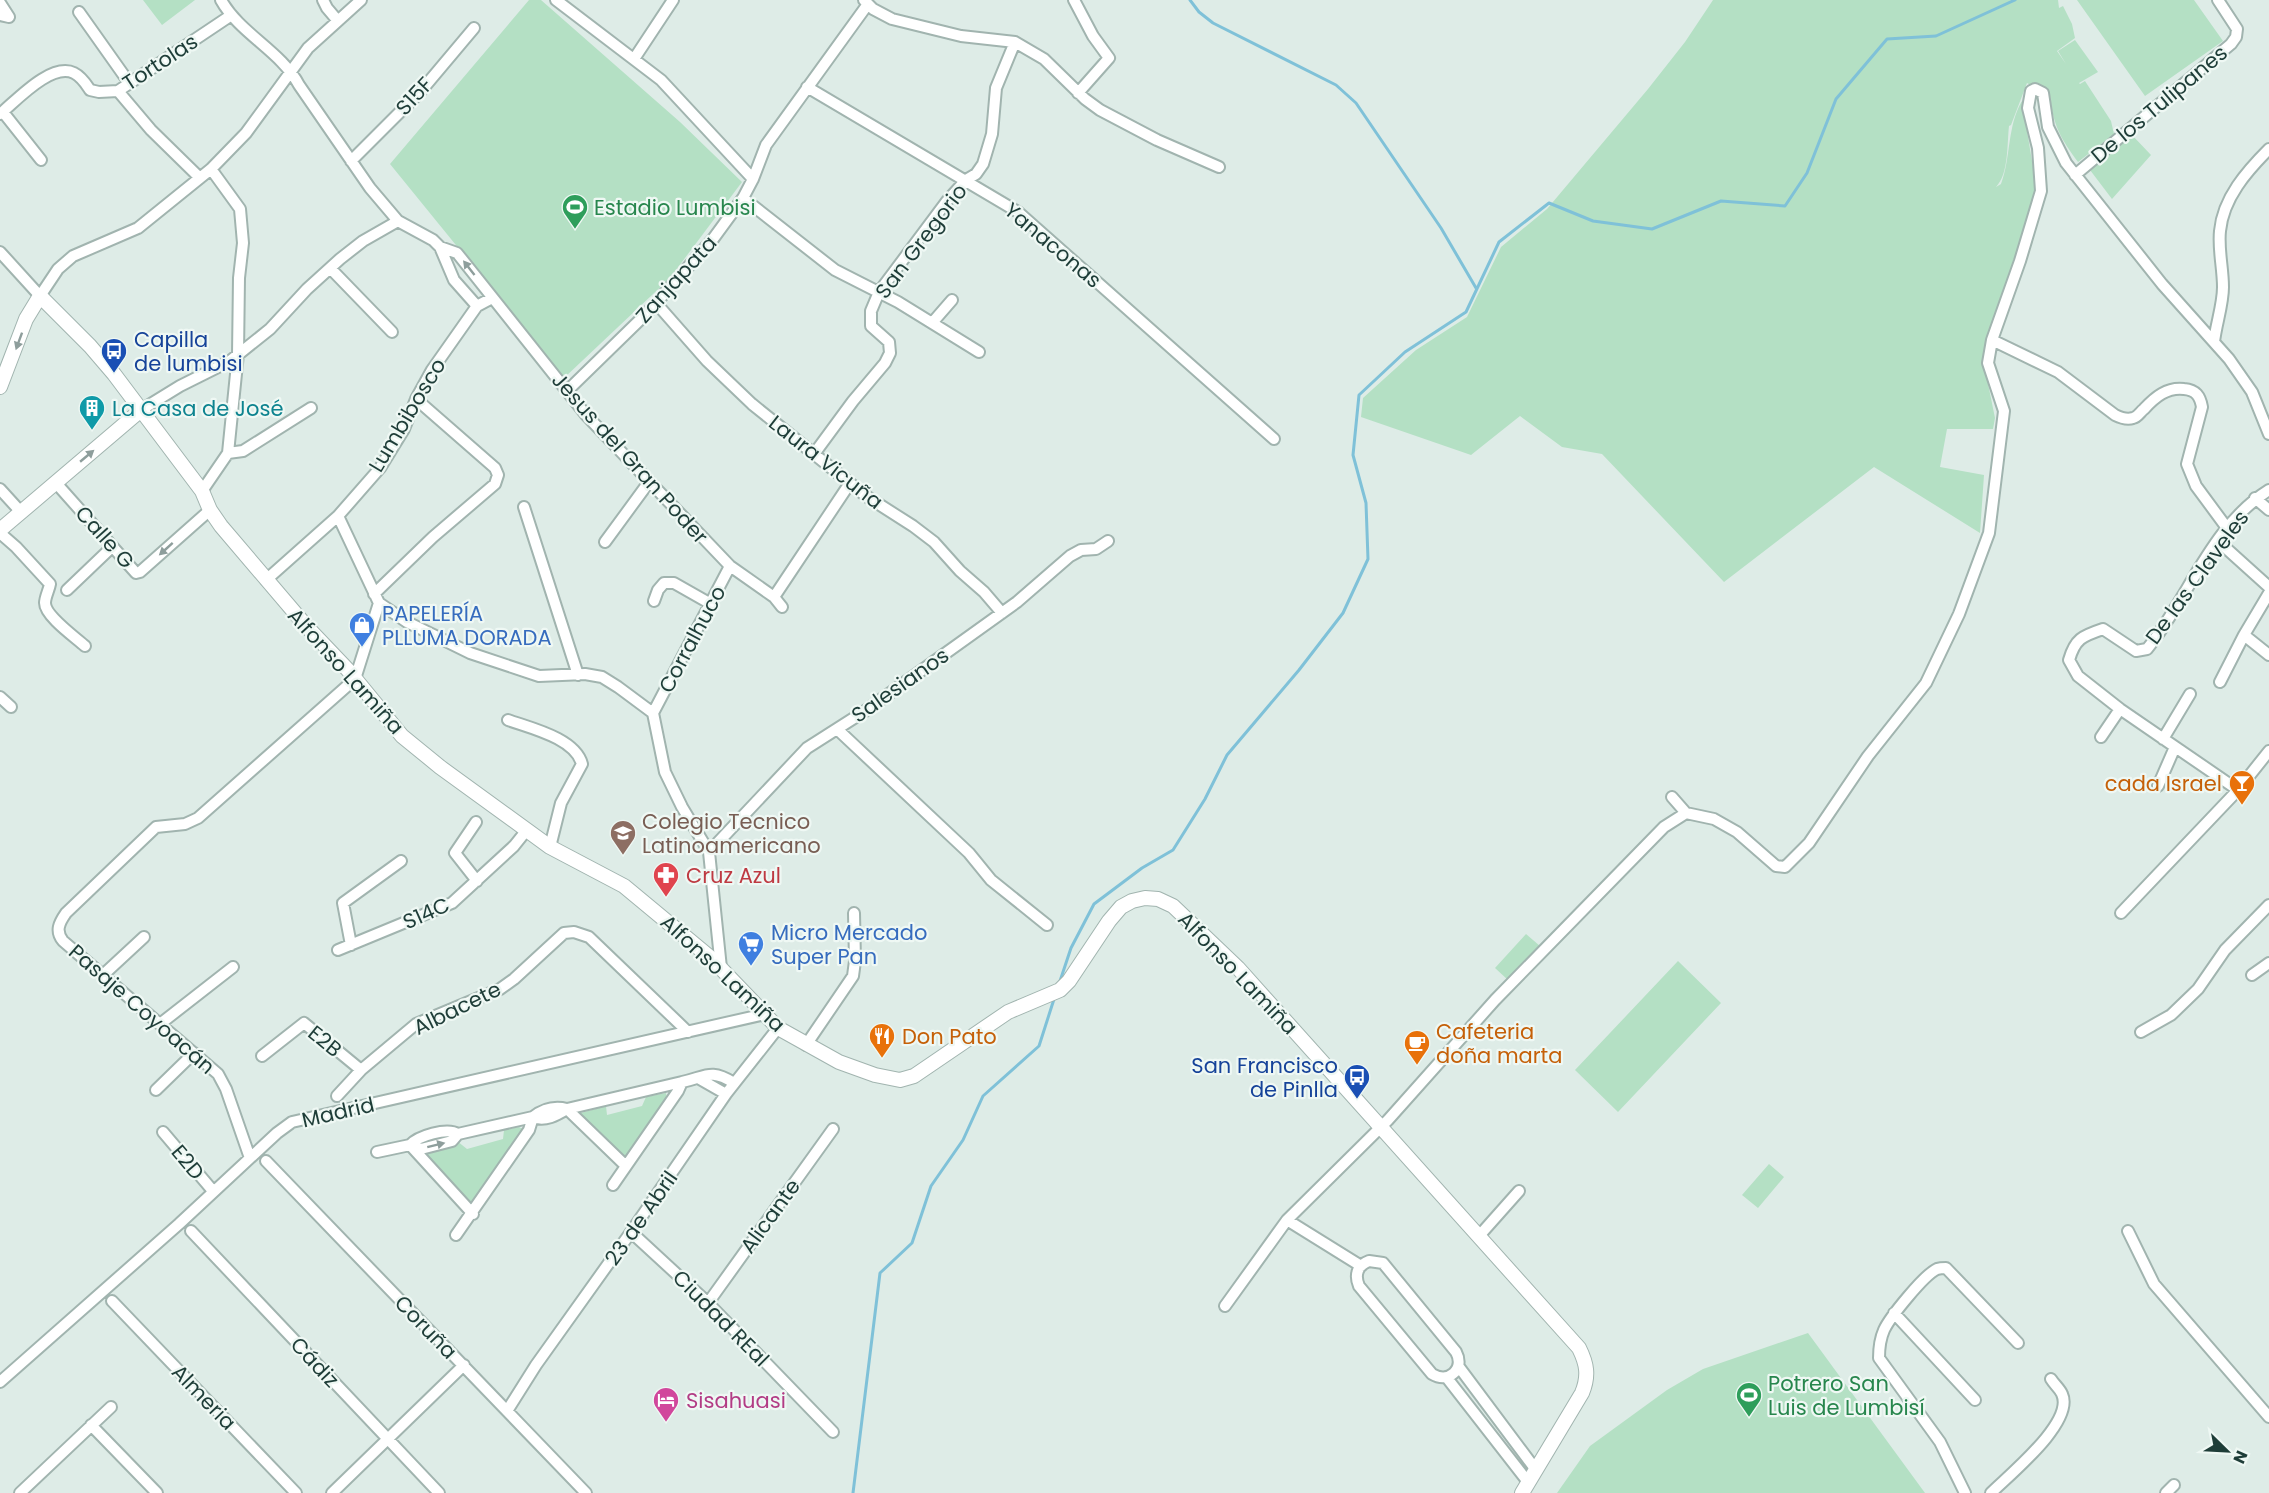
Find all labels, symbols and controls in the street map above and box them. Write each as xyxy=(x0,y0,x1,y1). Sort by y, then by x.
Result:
street label: Tortolas xyxy=(117,27,203,97)
street label: De los Tulipanes xyxy=(2085,38,2233,170)
street label: S15F xyxy=(389,70,439,122)
street label: San Gregorio xyxy=(868,178,974,304)
sports icon: Estadio Lumbisi xyxy=(560,192,590,230)
place label: Estadio Lumbisi xyxy=(594,193,756,222)
street label: Yanaconas xyxy=(998,196,1108,294)
street label: Zanjapata xyxy=(629,229,723,329)
one-way arrow xyxy=(463,261,475,276)
place label: Capilla de lumbisi xyxy=(134,325,243,378)
one-way arrow xyxy=(13,332,23,350)
bus stop icon: Capilla de lumbisi xyxy=(99,336,129,374)
street label: Lumbibosco xyxy=(362,353,452,477)
street label: Jesus del Gran Poder xyxy=(545,366,715,550)
building icon: La Casa de José xyxy=(77,393,107,431)
place label: La Casa de José xyxy=(112,394,283,423)
street label: Laura Vicuña xyxy=(763,408,889,516)
one-way arrow xyxy=(79,450,94,463)
street label: Calle G xyxy=(69,499,141,575)
street label: De las Claveles xyxy=(2139,504,2255,650)
one-way arrow xyxy=(159,542,174,555)
street label: Corralhuco xyxy=(652,580,732,698)
place label: PAPELERÍA PLLUMA DORADA xyxy=(382,599,552,652)
street label: Alfonso Lamiña xyxy=(281,602,411,740)
shop icon: PAPELERÍA PLLUMA DORADA xyxy=(347,610,377,648)
street label: Salesianos xyxy=(845,641,955,729)
bar icon: cada Israel xyxy=(2227,768,2257,806)
place label: cada Israel xyxy=(2105,769,2222,798)
place label: Colegio Tecnico Latinoamericano xyxy=(642,807,821,860)
school or university icon: Colegio Tecnico Latinoamericano xyxy=(608,818,638,856)
pharmacy icon: Cruz Azul xyxy=(651,860,681,898)
place label: Cruz Azul xyxy=(686,861,781,890)
street label: S14C xyxy=(398,890,454,936)
street label: Alfonso Lamiña xyxy=(1172,905,1304,1041)
street label: Alfonso Lamiña xyxy=(654,908,792,1038)
place label: Micro Mercado Super Pan xyxy=(771,918,927,971)
supermarket icon: Micro Mercado Super Pan xyxy=(736,929,766,967)
street label: Pasaje Coyoacán xyxy=(63,937,221,1081)
street label: Albacete xyxy=(408,974,506,1042)
place label: Cafeteria doña marta xyxy=(1436,1017,1562,1070)
street label: E2B xyxy=(302,1018,348,1064)
restaurant icon: Don Pato xyxy=(867,1021,897,1059)
place label: Don Pato xyxy=(902,1022,997,1051)
cafe icon: Cafeteria doña marta xyxy=(1402,1028,1432,1066)
place label: San Francisco de Pinlla xyxy=(1191,1051,1338,1104)
bus stop icon: San Francisco de Pinlla xyxy=(1342,1062,1372,1100)
street label: Madrid xyxy=(299,1090,377,1134)
street label: E2D xyxy=(165,1138,211,1186)
one-way arrow xyxy=(426,1140,445,1149)
street label: 23 de Abril xyxy=(598,1165,684,1271)
street label: Alicante xyxy=(733,1173,807,1259)
street label: Ciudad REal xyxy=(666,1263,776,1373)
street label: Coruña xyxy=(388,1289,464,1365)
street label: Cádiz xyxy=(284,1330,346,1394)
street label: Almeria xyxy=(165,1358,243,1436)
place label: Potrero San Luis de Lumbisí xyxy=(1768,1369,1925,1422)
sports icon: Potrero San Luis de Lumbisí xyxy=(1734,1380,1764,1418)
hotel icon: Sisahuasi xyxy=(651,1385,681,1423)
place label: Sisahuasi xyxy=(686,1386,786,1415)
north arrow xyxy=(2197,1421,2257,1481)
text: N xyxy=(2227,1447,2253,1467)

